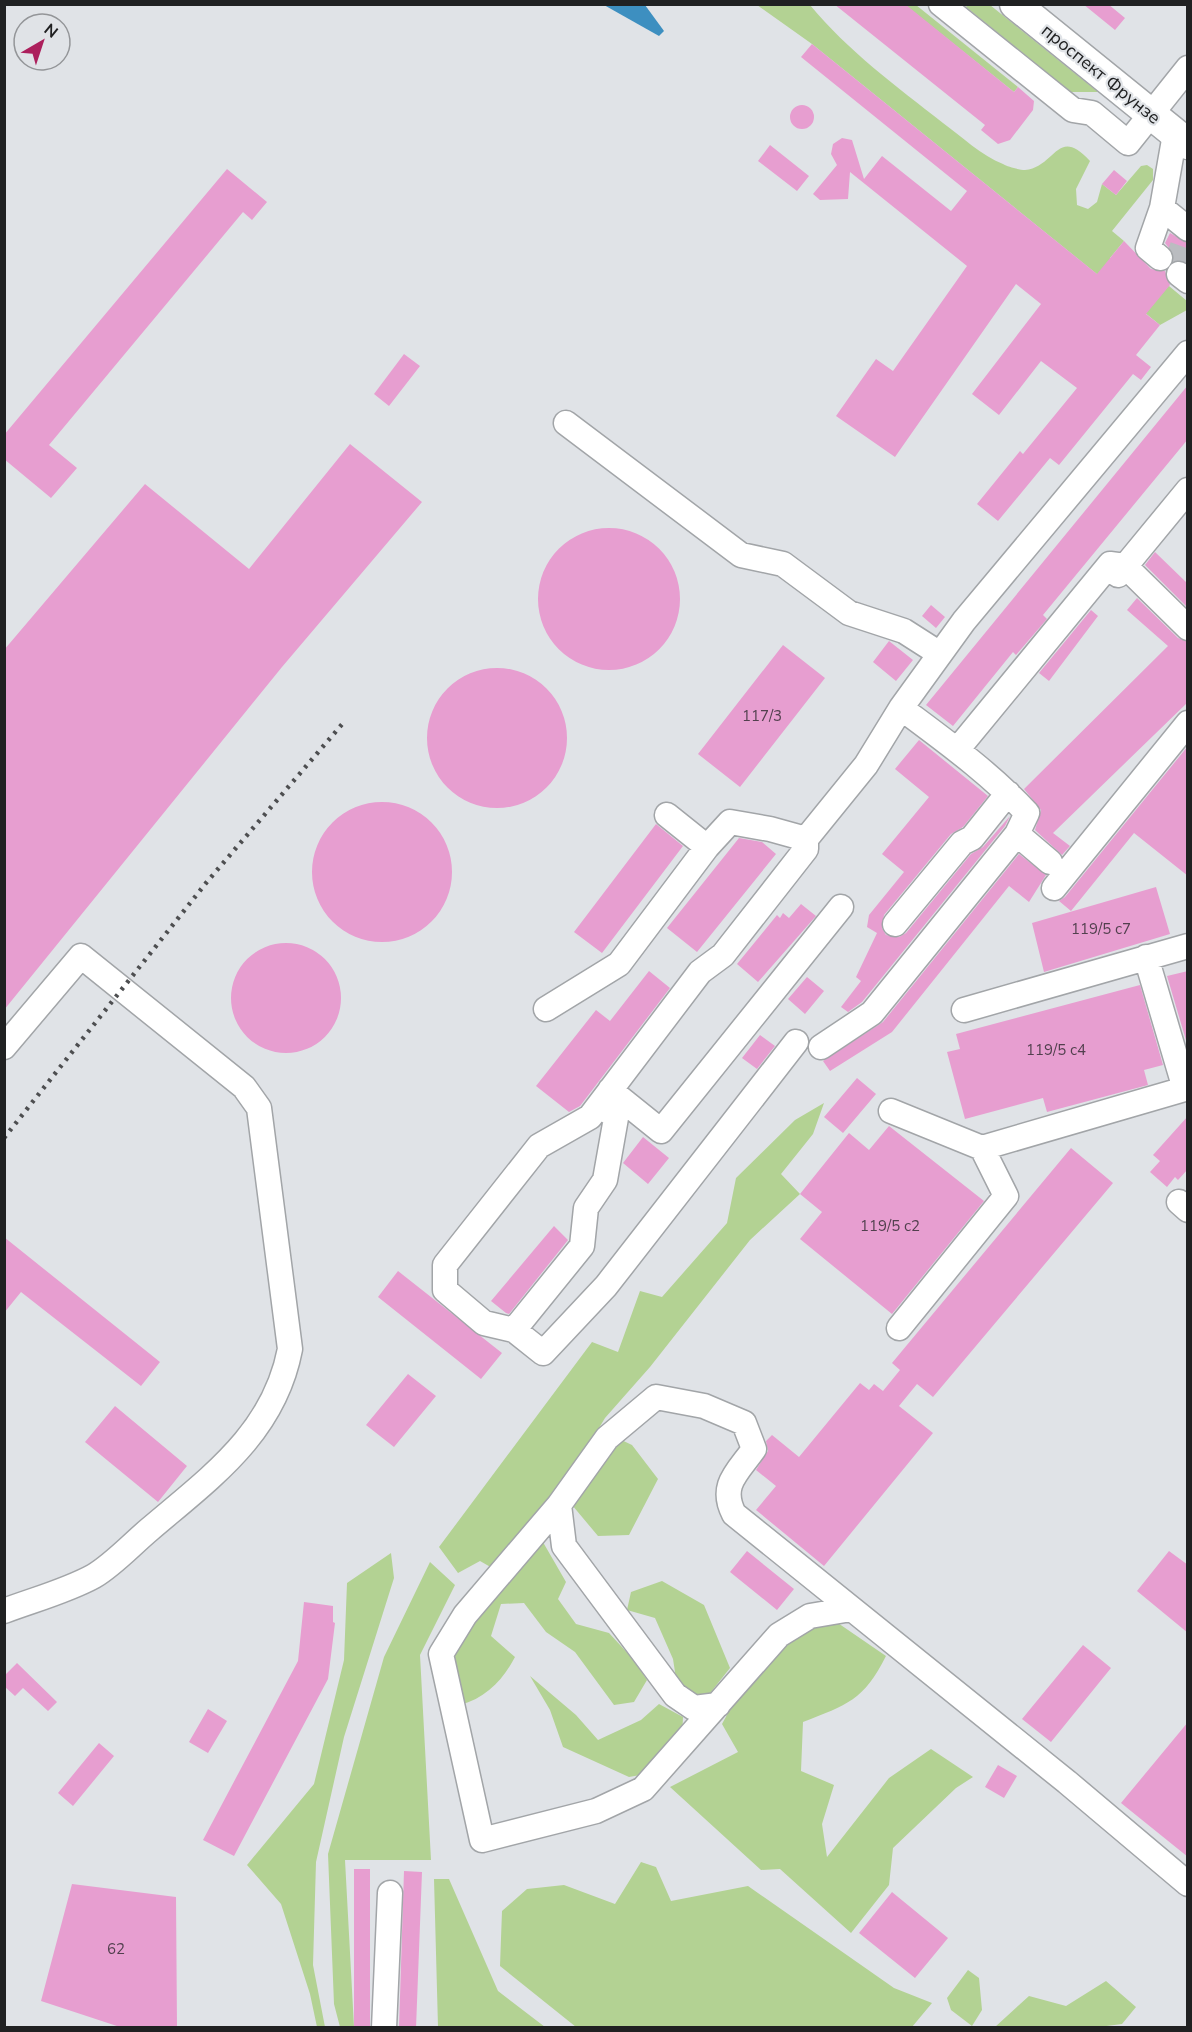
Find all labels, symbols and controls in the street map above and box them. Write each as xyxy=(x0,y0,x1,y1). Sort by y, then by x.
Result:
north arrow xyxy=(12,12,72,72)
text: N xyxy=(39,19,62,43)
street label: проспект Фрунзе xyxy=(1036,19,1166,129)
house number: 117/3 xyxy=(742,706,782,726)
house number: 119/5 с7 xyxy=(1071,919,1131,939)
house number: 119/5 с4 xyxy=(1026,1040,1086,1060)
house number: 119/5 с2 xyxy=(860,1216,920,1236)
house number: 62 xyxy=(107,1939,125,1959)

